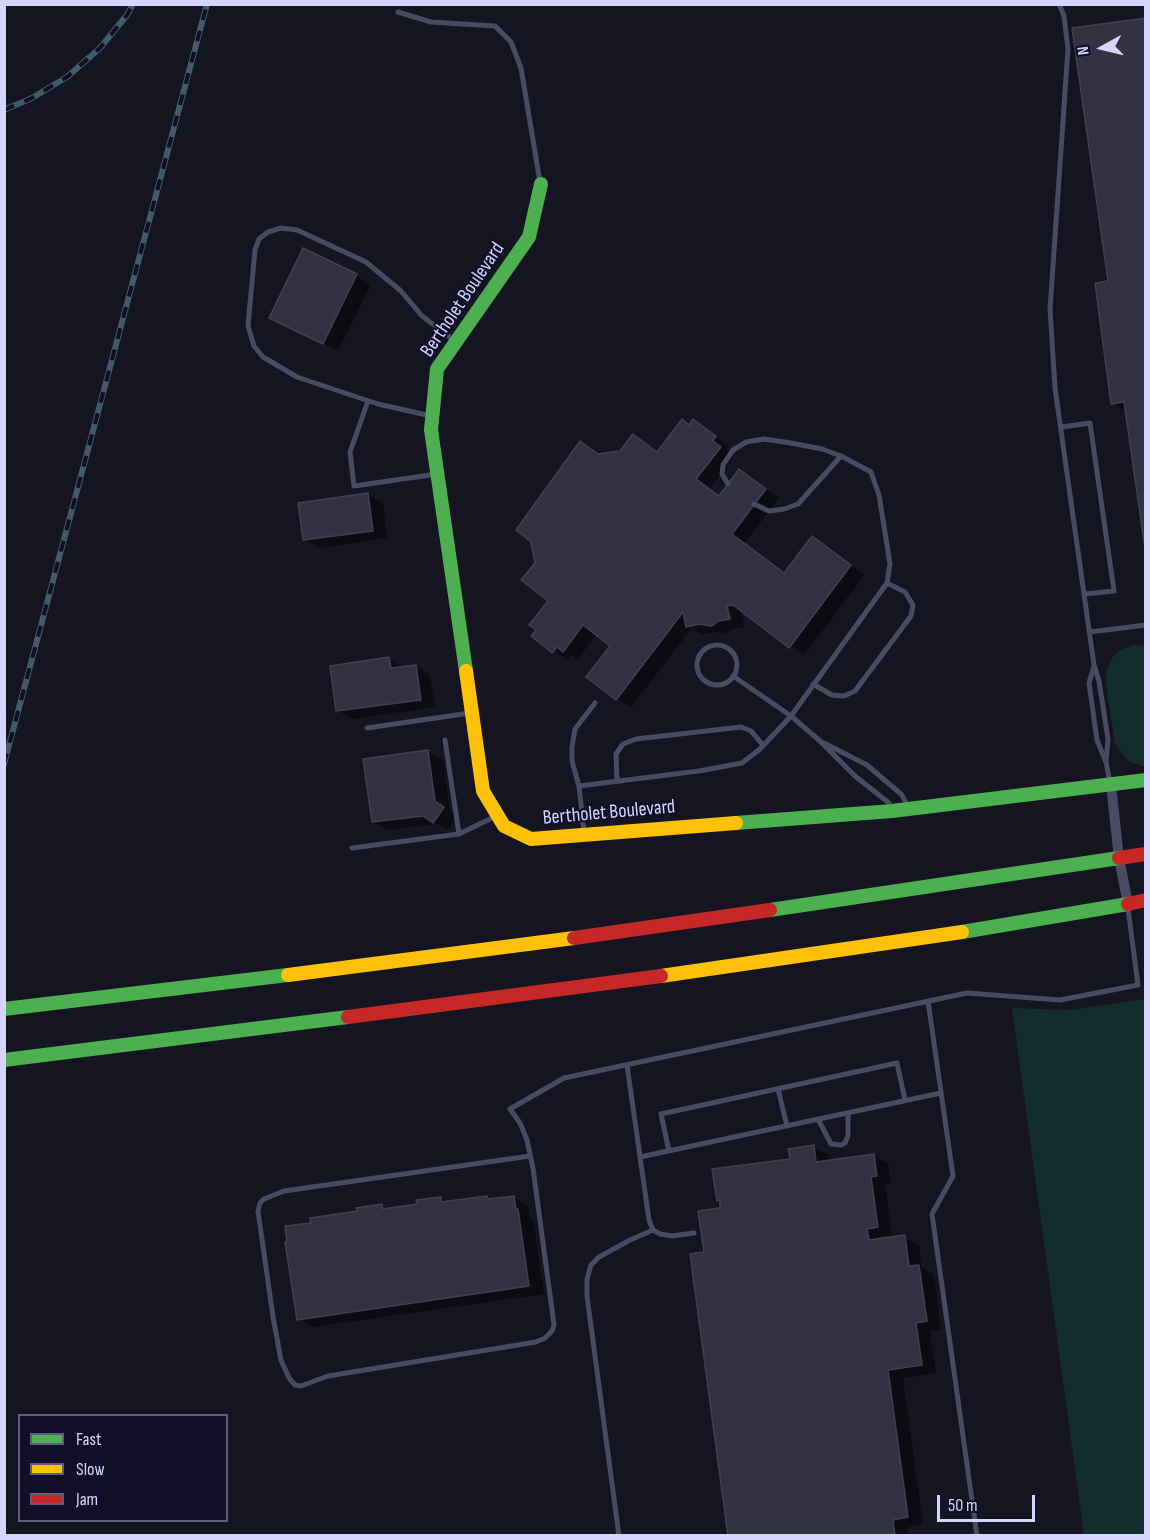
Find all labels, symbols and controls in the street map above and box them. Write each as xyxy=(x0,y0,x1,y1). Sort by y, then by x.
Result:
north arrow xyxy=(1072,18,1132,78)
text: N xyxy=(1074,45,1094,56)
street label: Bertholet Boulevard xyxy=(416,238,510,362)
street label: Bertholet Boulevard xyxy=(542,795,676,831)
legend xyxy=(18,1414,228,1522)
text: Fast xyxy=(76,1429,101,1450)
text: Slow xyxy=(76,1459,105,1480)
scale bar xyxy=(940,1483,1038,1521)
text: Jam xyxy=(76,1489,98,1510)
text: 50 m xyxy=(948,1495,978,1516)

